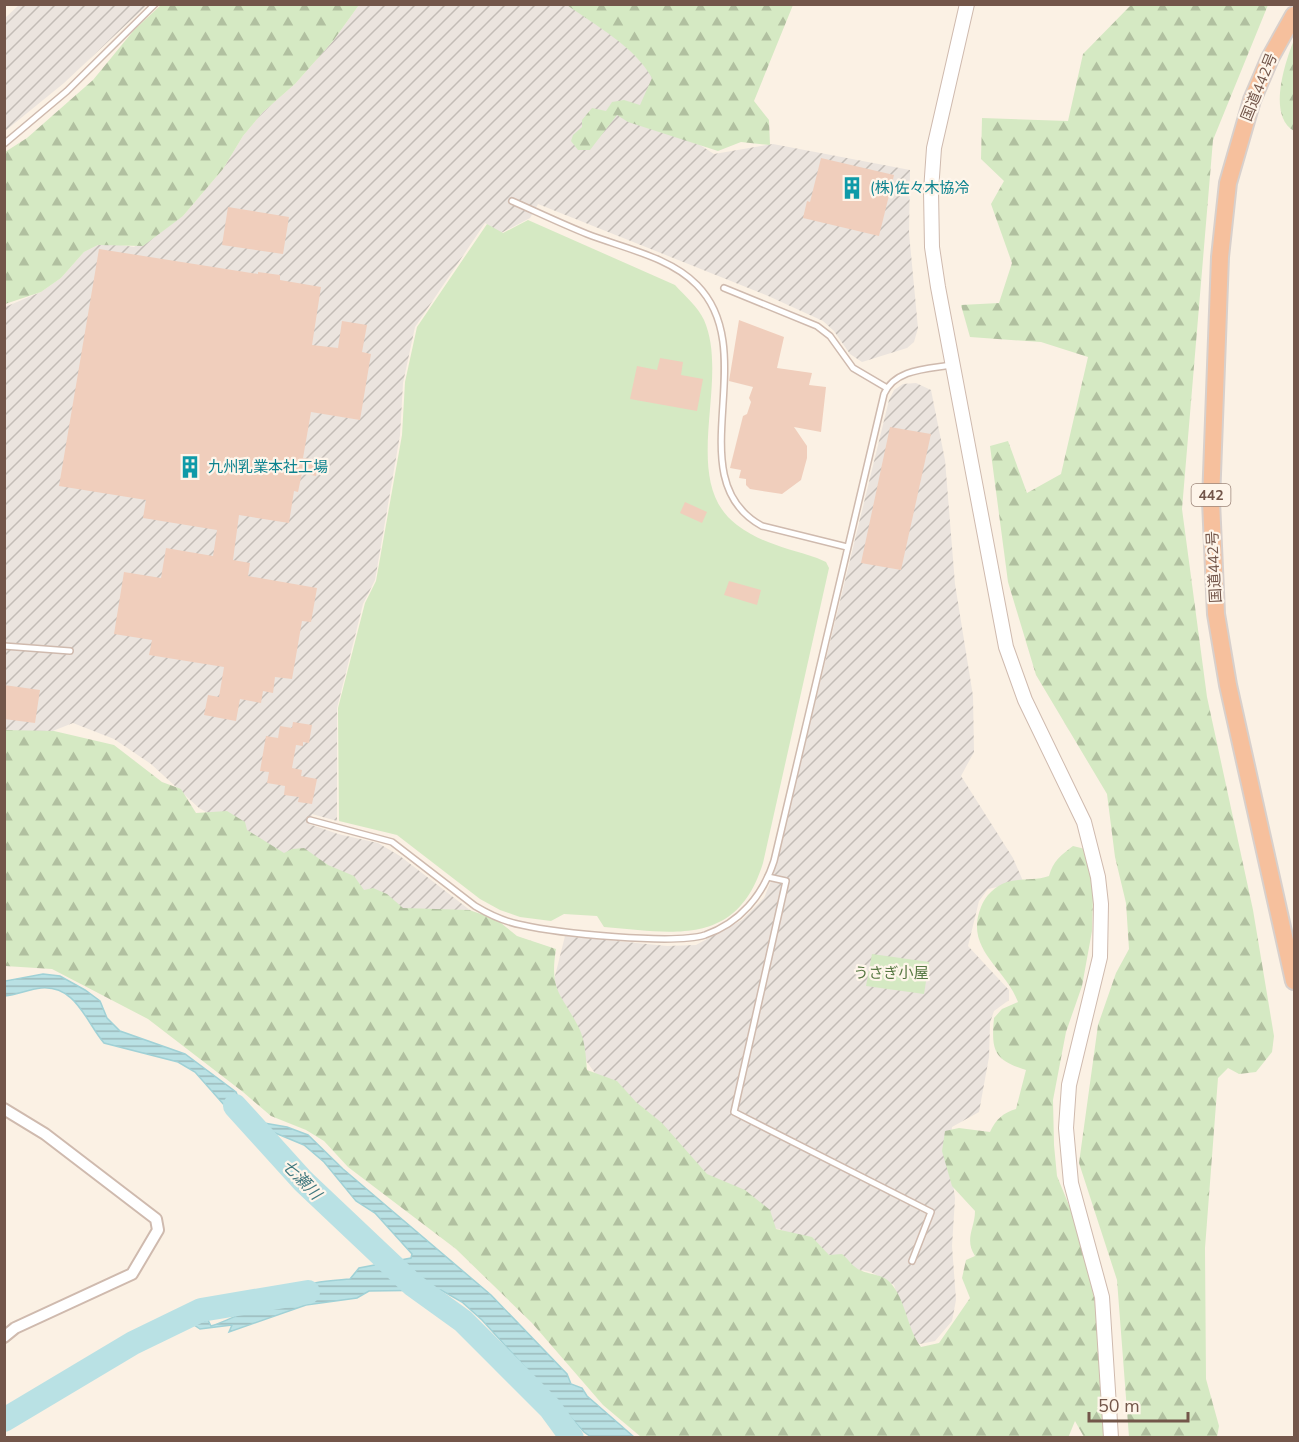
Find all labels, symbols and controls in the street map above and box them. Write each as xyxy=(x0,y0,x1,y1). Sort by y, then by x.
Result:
street label: 国道442号 xyxy=(1236,50,1282,124)
building icon: (株)佐々木協冷 xyxy=(839,175,865,201)
place label: (株)佐々木協冷 xyxy=(870,178,970,198)
building icon: 九州乳業本社工場 xyxy=(177,454,203,480)
place label: 九州乳業本社工場 xyxy=(208,457,328,477)
road number: 442 xyxy=(1192,484,1230,506)
street label: 国道442号 xyxy=(1202,531,1226,603)
park label: うさぎ小屋 xyxy=(853,963,929,983)
water label: 七瀬川 xyxy=(277,1155,327,1206)
scale bar xyxy=(1089,1385,1188,1423)
text: 50 m xyxy=(1098,1394,1140,1418)

